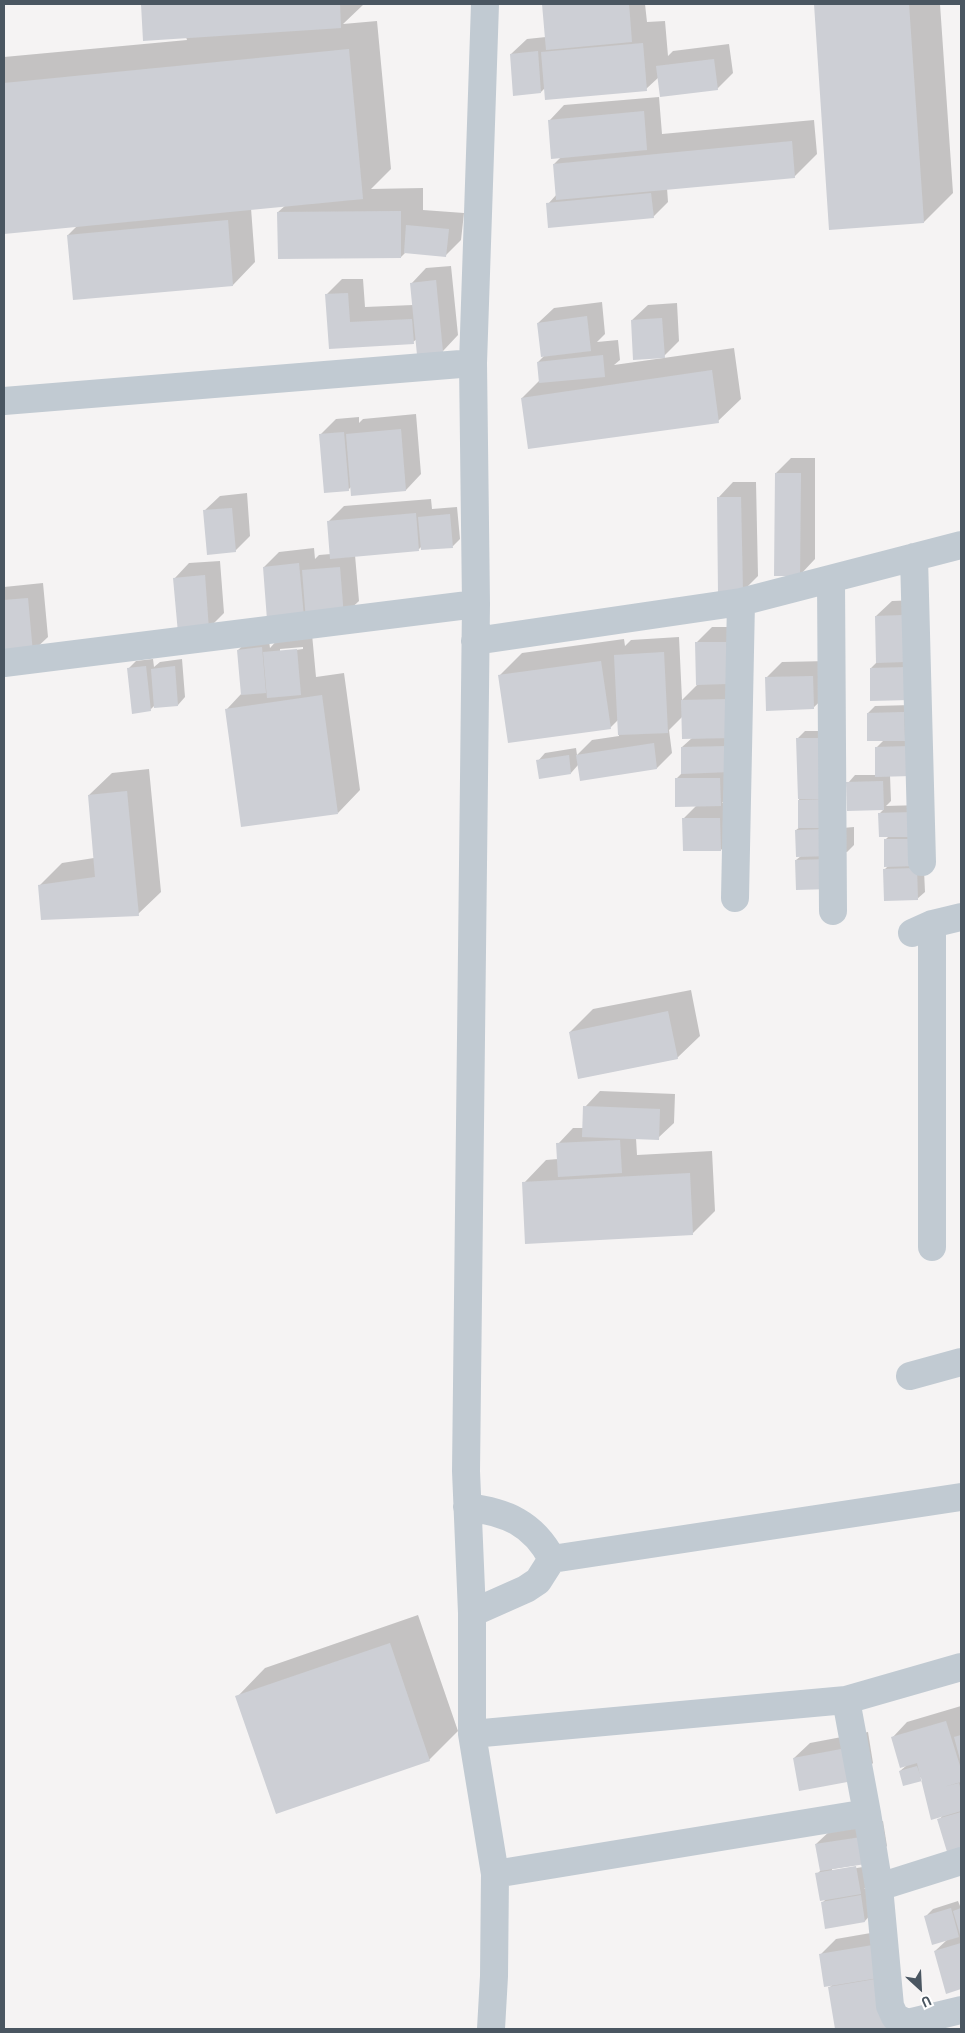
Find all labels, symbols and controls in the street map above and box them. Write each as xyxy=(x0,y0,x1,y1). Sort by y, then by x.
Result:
north arrow xyxy=(895,1963,945,2013)
text: U xyxy=(919,1992,934,2012)

